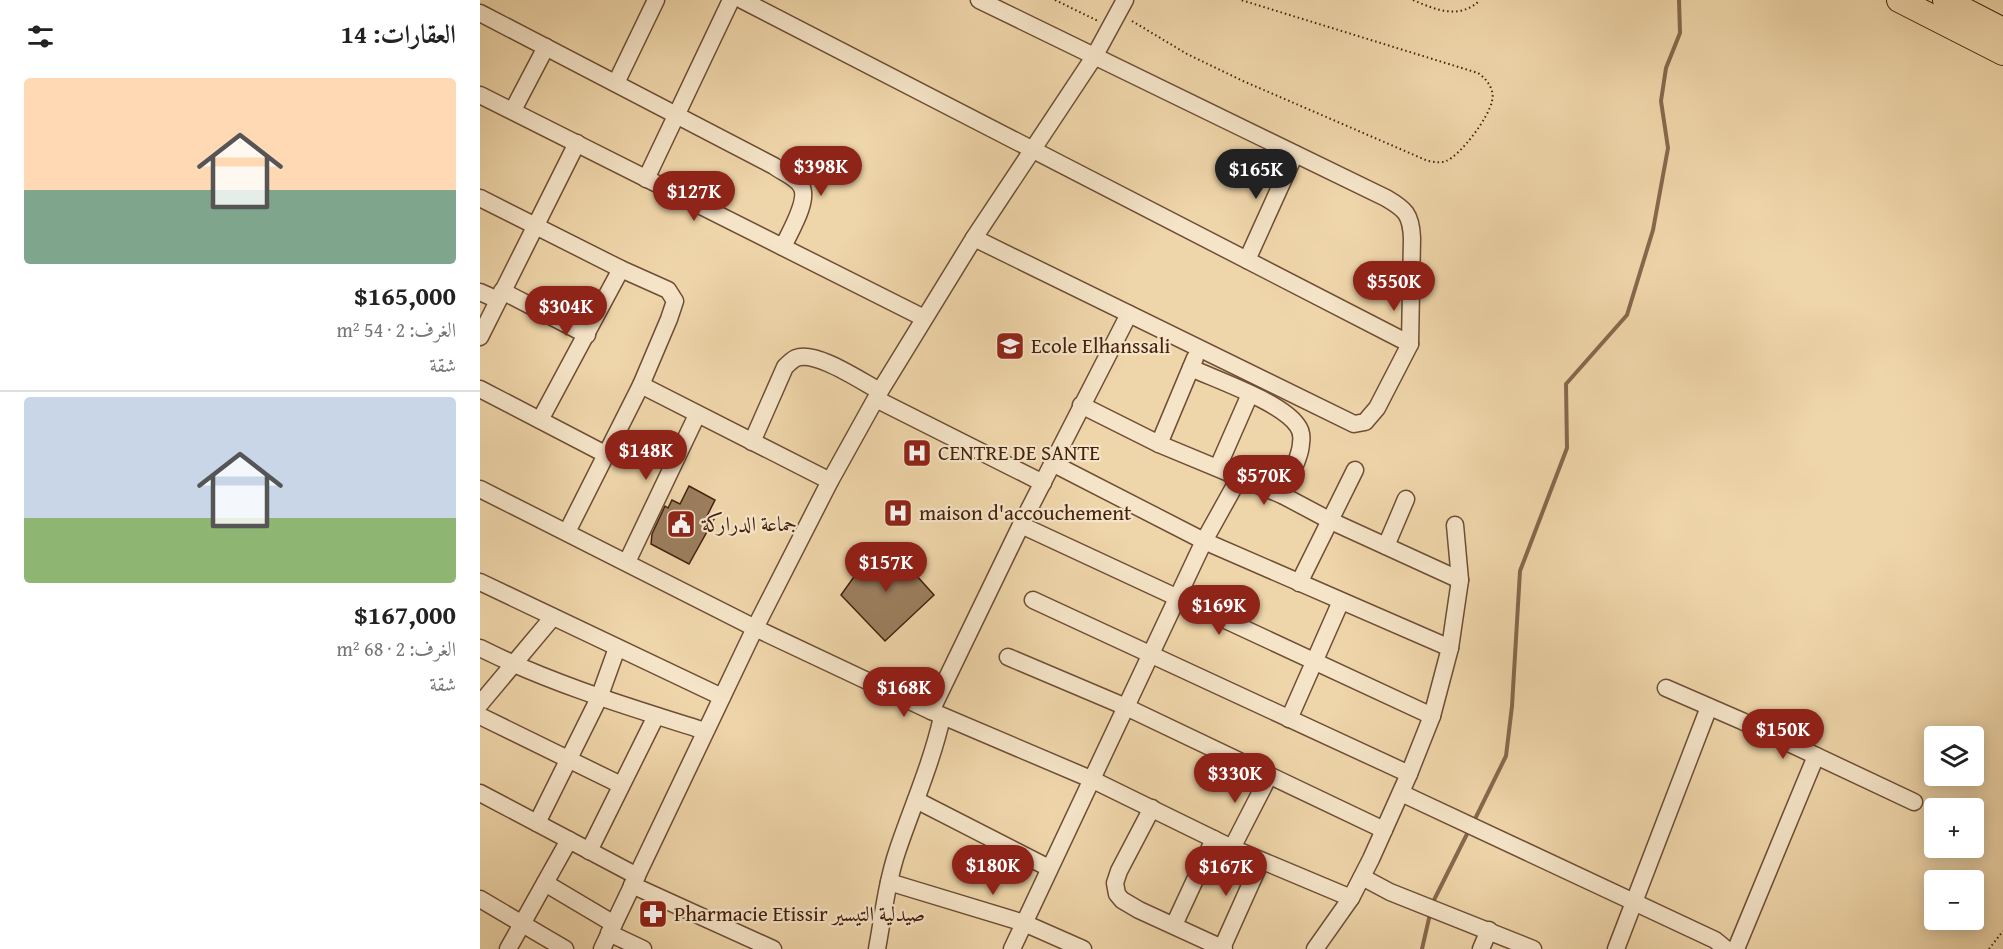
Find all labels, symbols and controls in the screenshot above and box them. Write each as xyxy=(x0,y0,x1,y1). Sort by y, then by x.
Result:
text: العقارات: 14 xyxy=(340,14,456,53)
icon: filters xyxy=(24,20,57,53)
icon: home xyxy=(186,117,294,225)
pin: $398K xyxy=(779,146,863,197)
pin: $165K xyxy=(1214,149,1298,200)
text: $398K xyxy=(794,151,848,180)
text: $165K xyxy=(1229,154,1283,183)
pin: $127K xyxy=(652,171,736,222)
text: $127K xyxy=(667,176,721,205)
pin: $550K xyxy=(1352,261,1436,312)
text: $550K xyxy=(1367,266,1421,295)
text: $165,000 xyxy=(354,276,456,315)
pin: $304K xyxy=(524,286,608,337)
text: $304K xyxy=(539,291,593,320)
text: الغرف: 2 · 54 m² xyxy=(337,315,456,344)
school or university icon: Ecole Elhanssali xyxy=(994,330,1026,362)
place label: Ecole Elhanssali xyxy=(1031,330,1171,361)
text: شقة xyxy=(430,350,456,379)
pin: $148K xyxy=(604,430,688,481)
text: $148K xyxy=(619,435,673,464)
icon: home xyxy=(186,436,294,544)
hospital icon: CENTRE DE SANTE xyxy=(901,437,933,469)
place label: CENTRE DE SANTE xyxy=(938,437,1100,468)
pin: $570K xyxy=(1222,455,1306,506)
text: $570K xyxy=(1237,460,1291,489)
hospital icon: maison d'accouchement xyxy=(882,497,914,529)
place label: maison d'accouchement xyxy=(919,497,1132,528)
public building icon: جماعة الدراركة xyxy=(665,508,697,540)
place label: جماعة الدراركة xyxy=(701,508,797,539)
pin: $157K xyxy=(844,542,928,593)
text: $157K xyxy=(859,547,913,576)
pin: $169K xyxy=(1177,585,1261,636)
text: $169K xyxy=(1192,590,1246,619)
text: $167,000 xyxy=(354,595,456,634)
text: الغرف: 2 · 68 m² xyxy=(337,634,456,663)
pin: $168K xyxy=(862,667,946,718)
text: شقة xyxy=(430,669,456,698)
text: $168K xyxy=(877,672,931,701)
pin: $150K xyxy=(1741,709,1825,760)
text: $150K xyxy=(1756,714,1810,743)
map controls xyxy=(1924,726,1984,930)
button: layers xyxy=(1924,726,1984,786)
pin: $330K xyxy=(1193,753,1277,804)
text: $330K xyxy=(1208,758,1262,787)
button: + xyxy=(1924,798,1984,858)
pin: $180K xyxy=(951,845,1035,896)
pin: $167K xyxy=(1184,846,1268,897)
text: $180K xyxy=(966,850,1020,879)
text: $167K xyxy=(1199,851,1253,880)
button: − xyxy=(1924,870,1984,930)
pharmacy icon: Pharmacie Etissir صيدلية التيسير xyxy=(637,898,669,930)
place label: Pharmacie Etissir صيدلية التيسير xyxy=(674,898,925,929)

